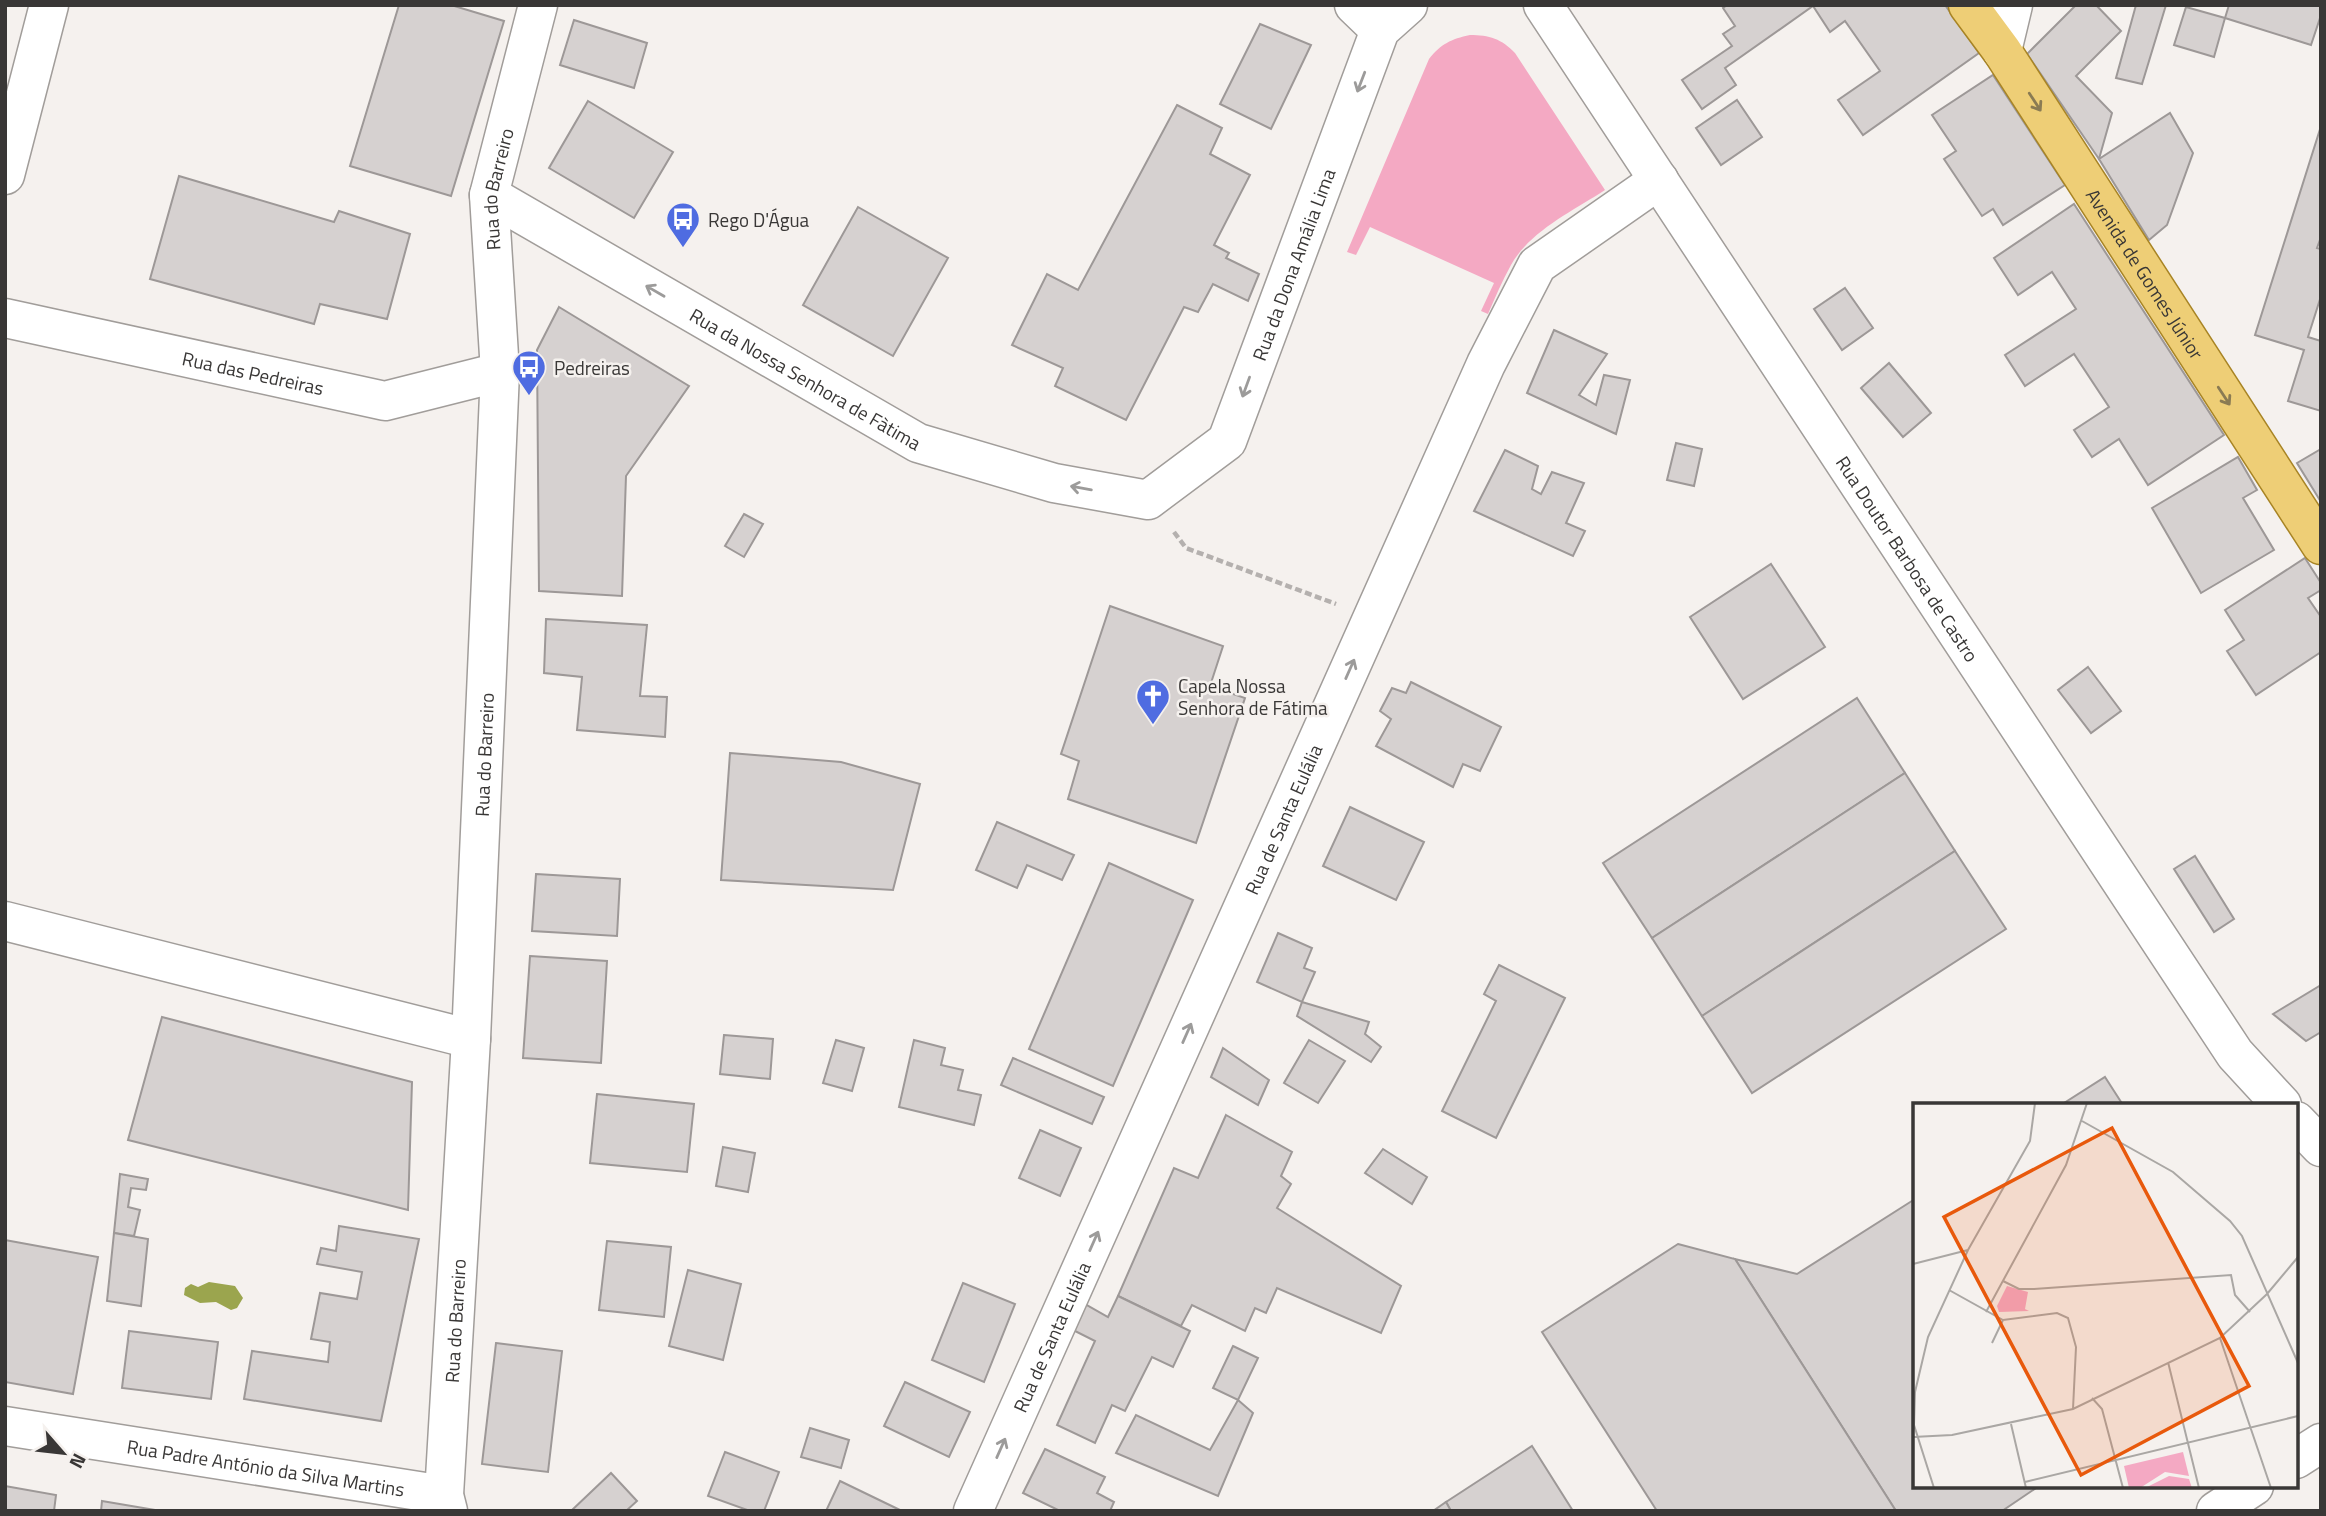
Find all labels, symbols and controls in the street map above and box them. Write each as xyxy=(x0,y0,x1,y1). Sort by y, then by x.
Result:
one-way arrow xyxy=(1353,71,1366,93)
one-way arrow xyxy=(2028,91,2042,111)
street label: Rua do Barreiro xyxy=(475,125,520,251)
street label: Rua da Dona Amália Lima xyxy=(1244,164,1342,365)
street label: Avenida de Gomes Júnior xyxy=(2080,182,2212,365)
bus stop icon: Rego D'Água xyxy=(664,200,702,249)
place label: Rego D'Água xyxy=(708,205,810,234)
one-way arrow xyxy=(646,284,666,298)
street label: Rua da Nossa Senhora de Fàtima xyxy=(685,300,927,457)
street label: Rua das Pedreiras xyxy=(180,343,327,402)
bus stop icon: Pedreiras xyxy=(510,348,548,397)
place label: Pedreiras xyxy=(554,353,630,382)
one-way arrow xyxy=(1239,376,1252,398)
one-way arrow xyxy=(2217,386,2232,405)
street label: Rua Doutor Barbosa de Castro xyxy=(1829,450,1987,667)
one-way arrow xyxy=(1070,481,1093,494)
one-way arrow xyxy=(1344,659,1357,680)
place label: Capela Nossa Senhora de Fátima xyxy=(1178,671,1328,722)
church icon: Capela Nossa Senhora de Fátima xyxy=(1134,677,1172,726)
street label: Rua do Barreiro xyxy=(466,692,501,817)
street label: Rua de Santa Eulália xyxy=(1236,739,1329,899)
one-way arrow xyxy=(1181,1023,1194,1044)
inset map xyxy=(1913,1103,2298,1488)
one-way arrow xyxy=(1088,1231,1101,1252)
street label: Rua de Santa Eulália xyxy=(1005,1256,1098,1417)
street label: Rua do Barreiro xyxy=(436,1258,472,1384)
north arrow xyxy=(28,1418,98,1488)
street label: Rua Padre António da Silva Martins xyxy=(125,1431,407,1503)
one-way arrow xyxy=(995,1438,1008,1460)
text: N xyxy=(63,1449,94,1474)

